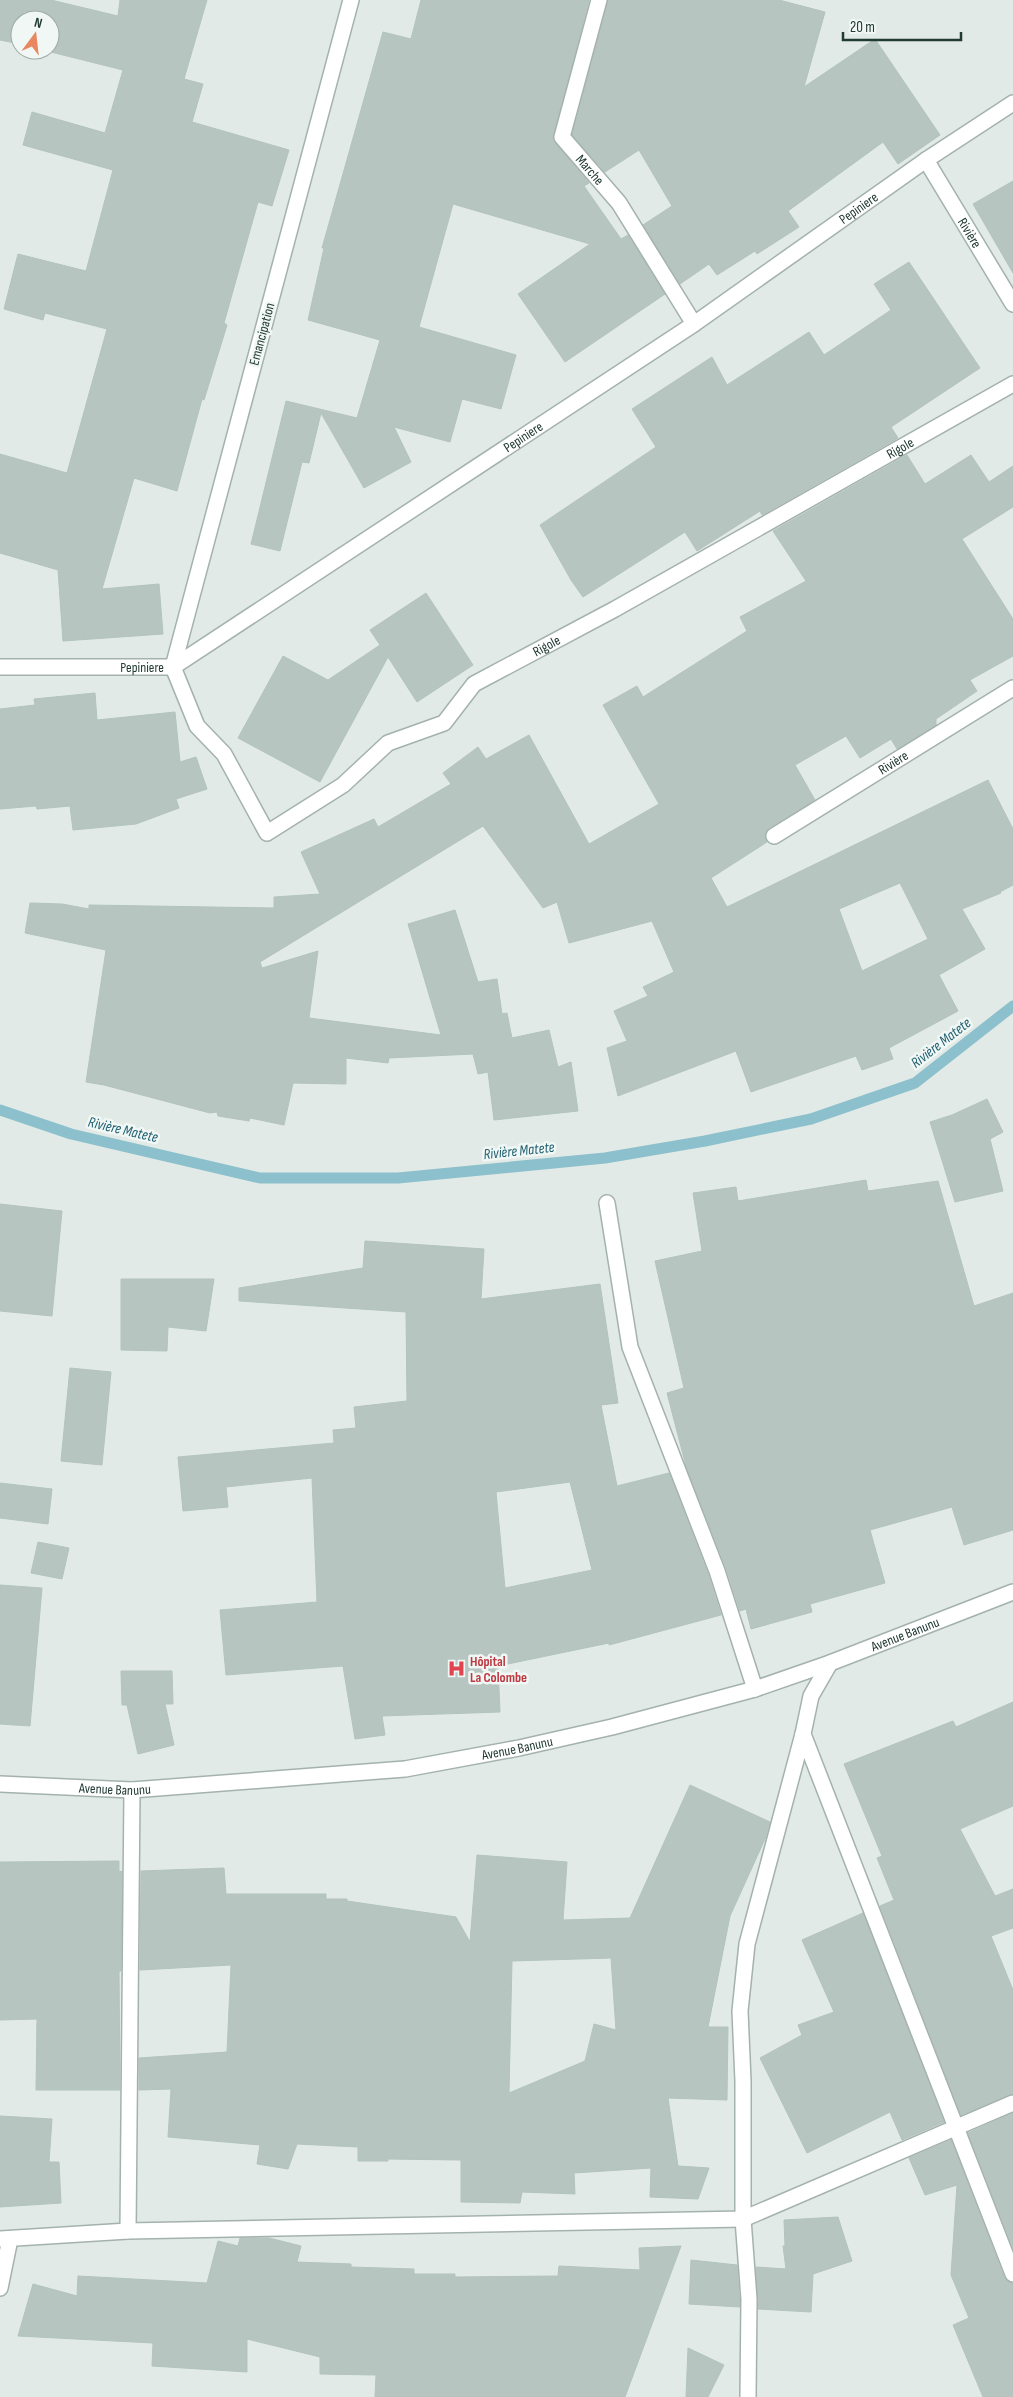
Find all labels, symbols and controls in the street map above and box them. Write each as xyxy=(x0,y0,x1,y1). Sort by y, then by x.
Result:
north arrow xyxy=(10,10,60,60)
scale bar xyxy=(843,10,960,42)
text: N xyxy=(32,14,44,32)
text: 20 m xyxy=(850,18,875,37)
street label: Marche xyxy=(572,151,608,188)
street label: Pepiniere xyxy=(836,188,881,227)
street label: Rivière xyxy=(954,215,986,251)
street label: Emancipation xyxy=(245,301,279,367)
street label: Pepiniere xyxy=(500,417,546,456)
street label: Rigole xyxy=(883,433,917,462)
street label: Rigole xyxy=(530,631,563,660)
street label: Pepiniere xyxy=(120,659,164,676)
street label: Rivière xyxy=(875,747,911,778)
water label: Rivière Matete xyxy=(907,1013,975,1072)
water label: Rivière Matete xyxy=(86,1113,160,1147)
water label: Rivière Matete xyxy=(483,1138,556,1164)
street label: Avenue Banunu xyxy=(867,1613,942,1655)
place label: Hôpital La Colombe xyxy=(470,1653,527,1686)
hospital icon: Hôpital La Colombe xyxy=(446,1659,466,1679)
street label: Avenue Banunu xyxy=(479,1732,554,1763)
street label: Avenue Banunu xyxy=(78,1779,152,1799)

